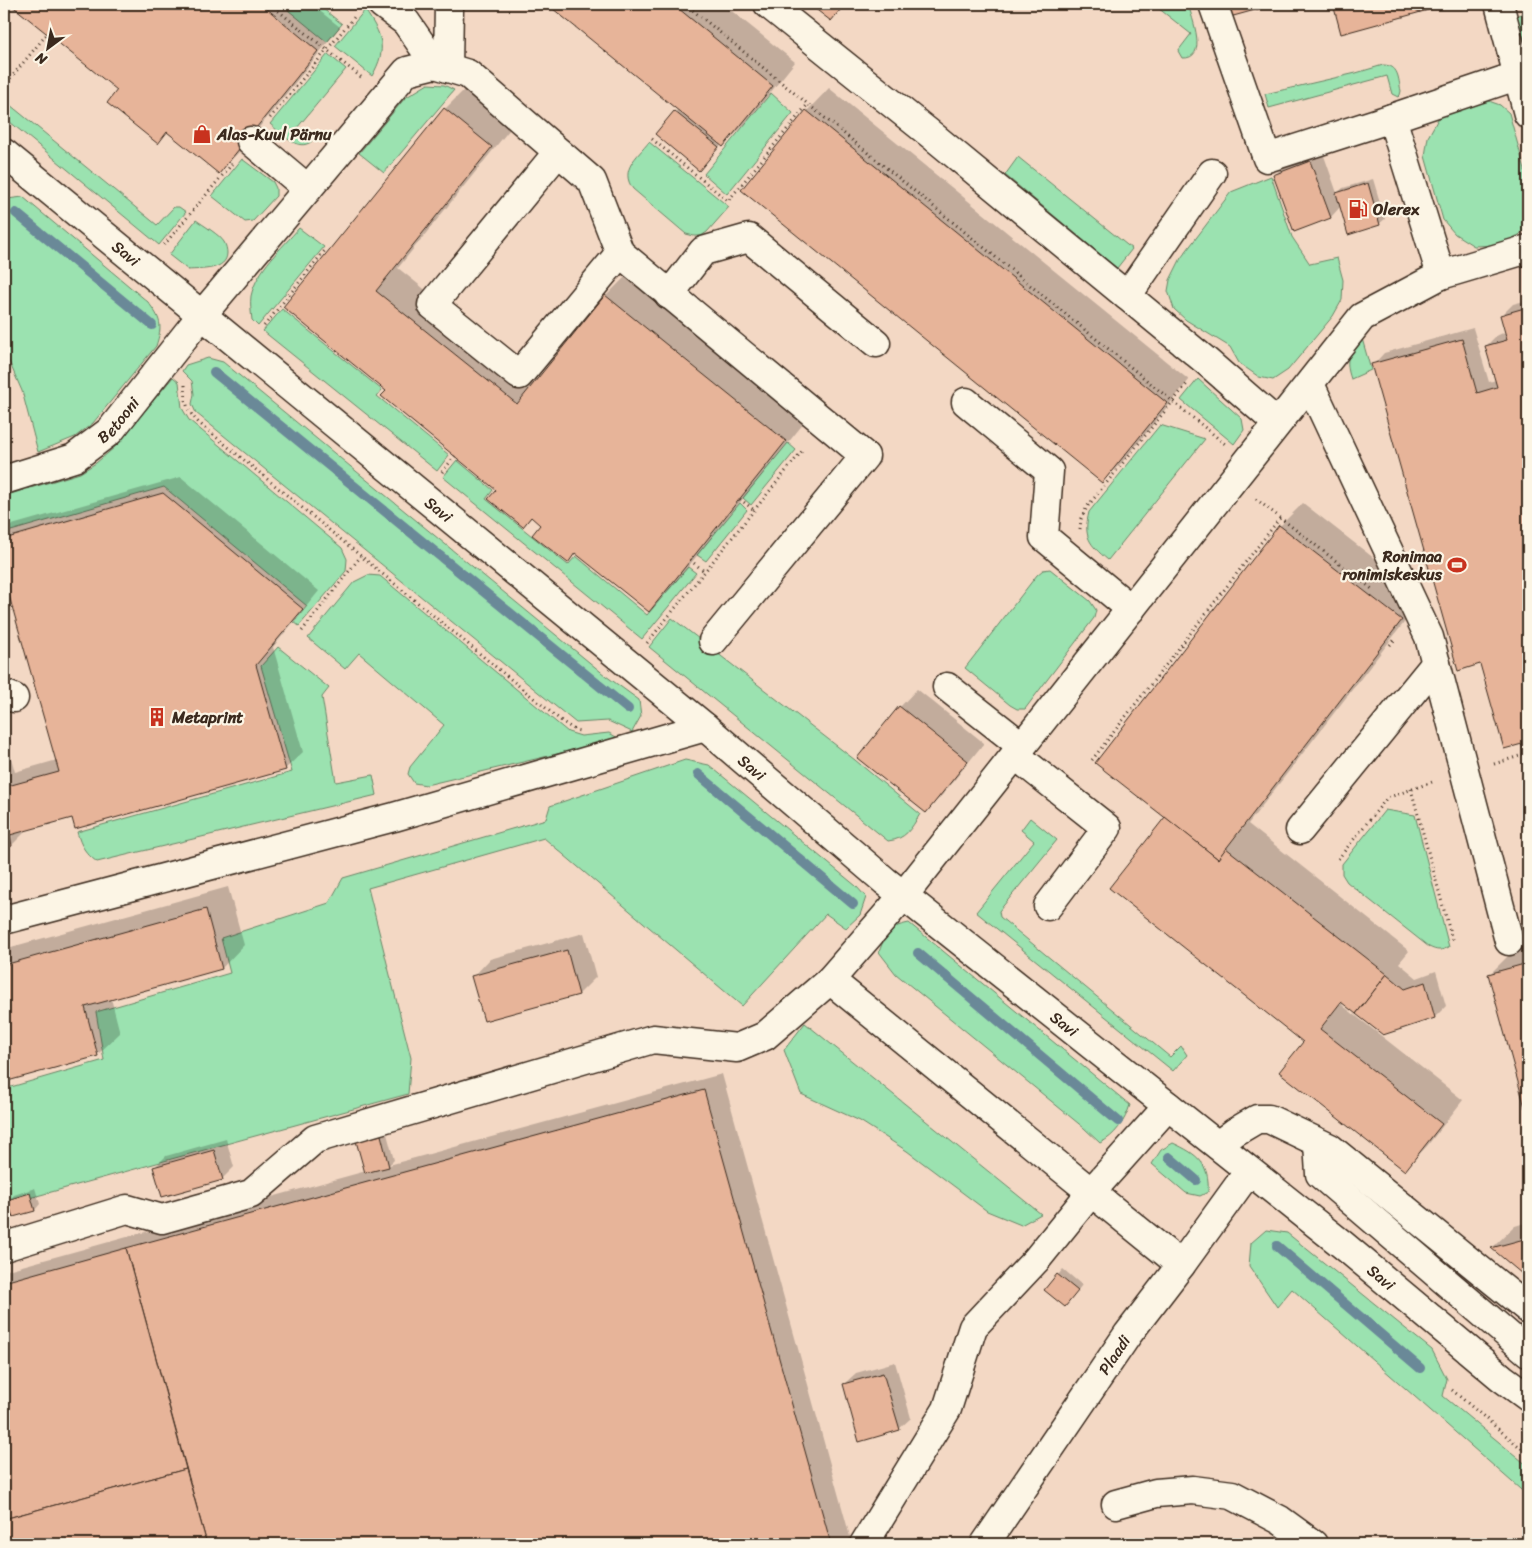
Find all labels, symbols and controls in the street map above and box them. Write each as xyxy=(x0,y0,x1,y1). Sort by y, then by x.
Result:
north arrow xyxy=(22,22,72,72)
text: N xyxy=(30,45,53,72)
place label: Alas-Kuul Pärnu xyxy=(216,120,332,149)
shop icon: Alas-Kuul Pärnu xyxy=(191,123,213,145)
place label: Olerex xyxy=(1372,195,1420,224)
fuel station icon: Olerex xyxy=(1347,198,1369,220)
street label: Savi xyxy=(105,232,147,274)
street label: Betooni xyxy=(90,390,147,451)
street label: Savi xyxy=(418,488,460,530)
place label: Ronimaa ronimiskeskus xyxy=(1341,542,1443,589)
sports icon: Ronimaa ronimiskeskus xyxy=(1446,554,1468,576)
place label: Metaprint xyxy=(171,703,243,732)
building icon: Metaprint xyxy=(146,706,168,728)
street label: Savi xyxy=(731,747,773,788)
street label: Savi xyxy=(1044,1003,1086,1045)
street label: Savi xyxy=(1361,1256,1403,1298)
street label: Plaadi xyxy=(1090,1328,1138,1381)

